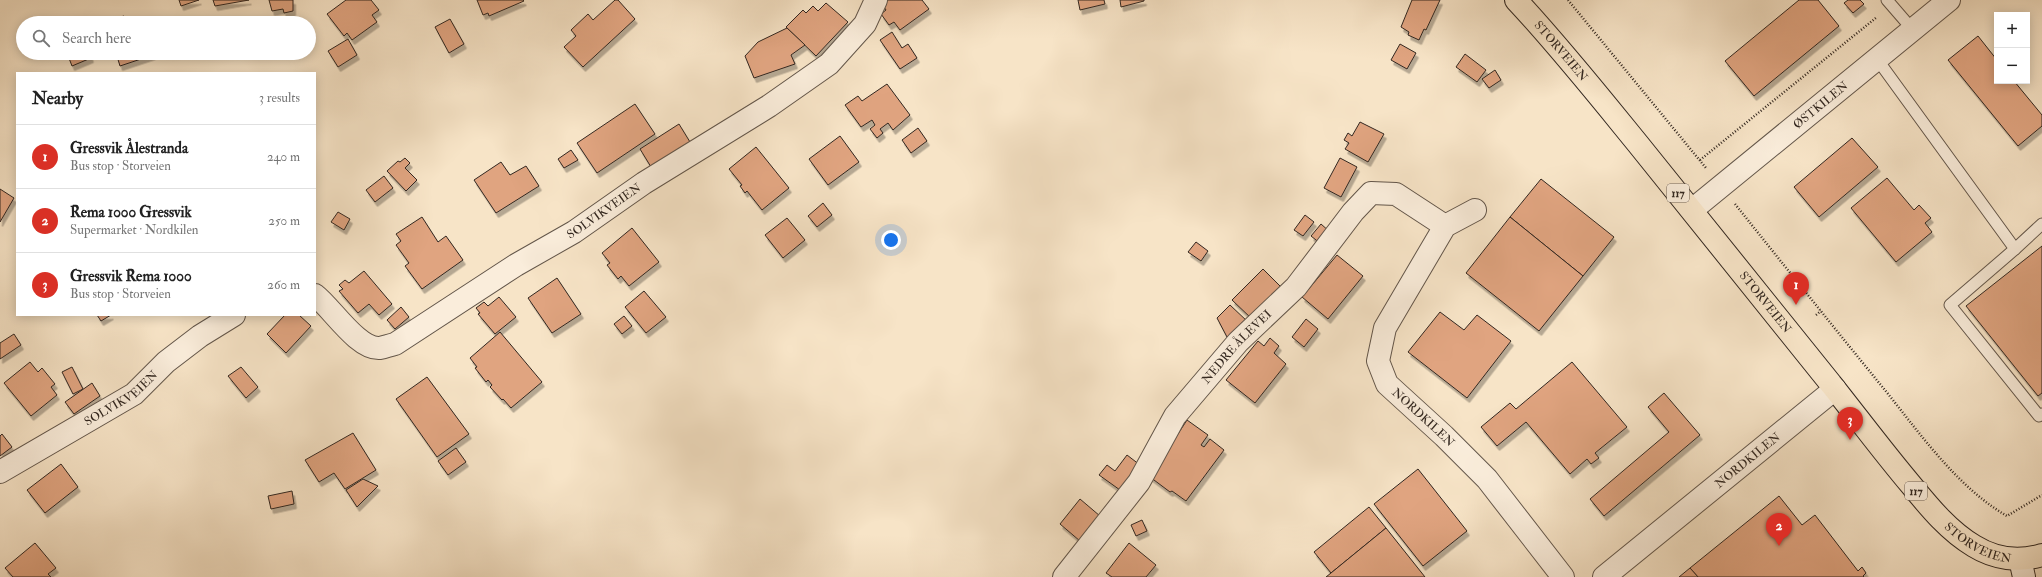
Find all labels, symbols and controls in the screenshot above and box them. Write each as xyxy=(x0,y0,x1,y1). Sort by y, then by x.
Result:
map controls xyxy=(1994,12,2030,84)
button: + xyxy=(1994,12,2030,48)
search box xyxy=(16,16,316,60)
street label: STORVEIEN xyxy=(1531,18,1591,85)
icon: search xyxy=(30,27,52,49)
text: Search here xyxy=(62,29,131,48)
button: − xyxy=(1994,48,2030,84)
street label: ØSTKILEN xyxy=(1790,78,1852,132)
text: Nearby xyxy=(32,88,83,109)
text: 3 results xyxy=(259,90,300,106)
text: Gressvik Ålestranda xyxy=(70,139,188,158)
text: 1 xyxy=(43,149,47,165)
text: 240 m xyxy=(267,149,300,165)
text: Bus stop · Storveien xyxy=(70,158,171,174)
street label: SOLVIKVEIEN xyxy=(564,180,644,242)
road number: 117 xyxy=(1667,184,1689,202)
text: Rema 1000 Gressvik xyxy=(70,203,192,222)
text: 2 xyxy=(42,213,48,229)
text: 250 m xyxy=(268,213,300,229)
text: Supermarket · Nordkilen xyxy=(70,222,199,238)
your location xyxy=(881,230,901,250)
text: Gressvik Rema 1000 xyxy=(70,267,192,286)
street label: STORVEIEN xyxy=(1736,269,1795,337)
pin: 1 xyxy=(1783,272,1809,305)
text: 3 xyxy=(43,277,48,293)
text: 260 m xyxy=(267,277,300,293)
text: Bus stop · Storveien xyxy=(70,286,171,302)
street label: NEDRE ÅLEVEI xyxy=(1199,307,1275,387)
street label: SOLVIKVEIEN xyxy=(82,367,161,429)
street label: NORDKILEN xyxy=(1388,385,1458,450)
pin: 3 xyxy=(1837,407,1863,440)
street label: NORDKILEN xyxy=(1712,429,1784,492)
road number: 117 xyxy=(1905,482,1927,500)
pin: 2 xyxy=(1766,513,1792,546)
street label: STORVEIEN xyxy=(1941,519,2013,567)

